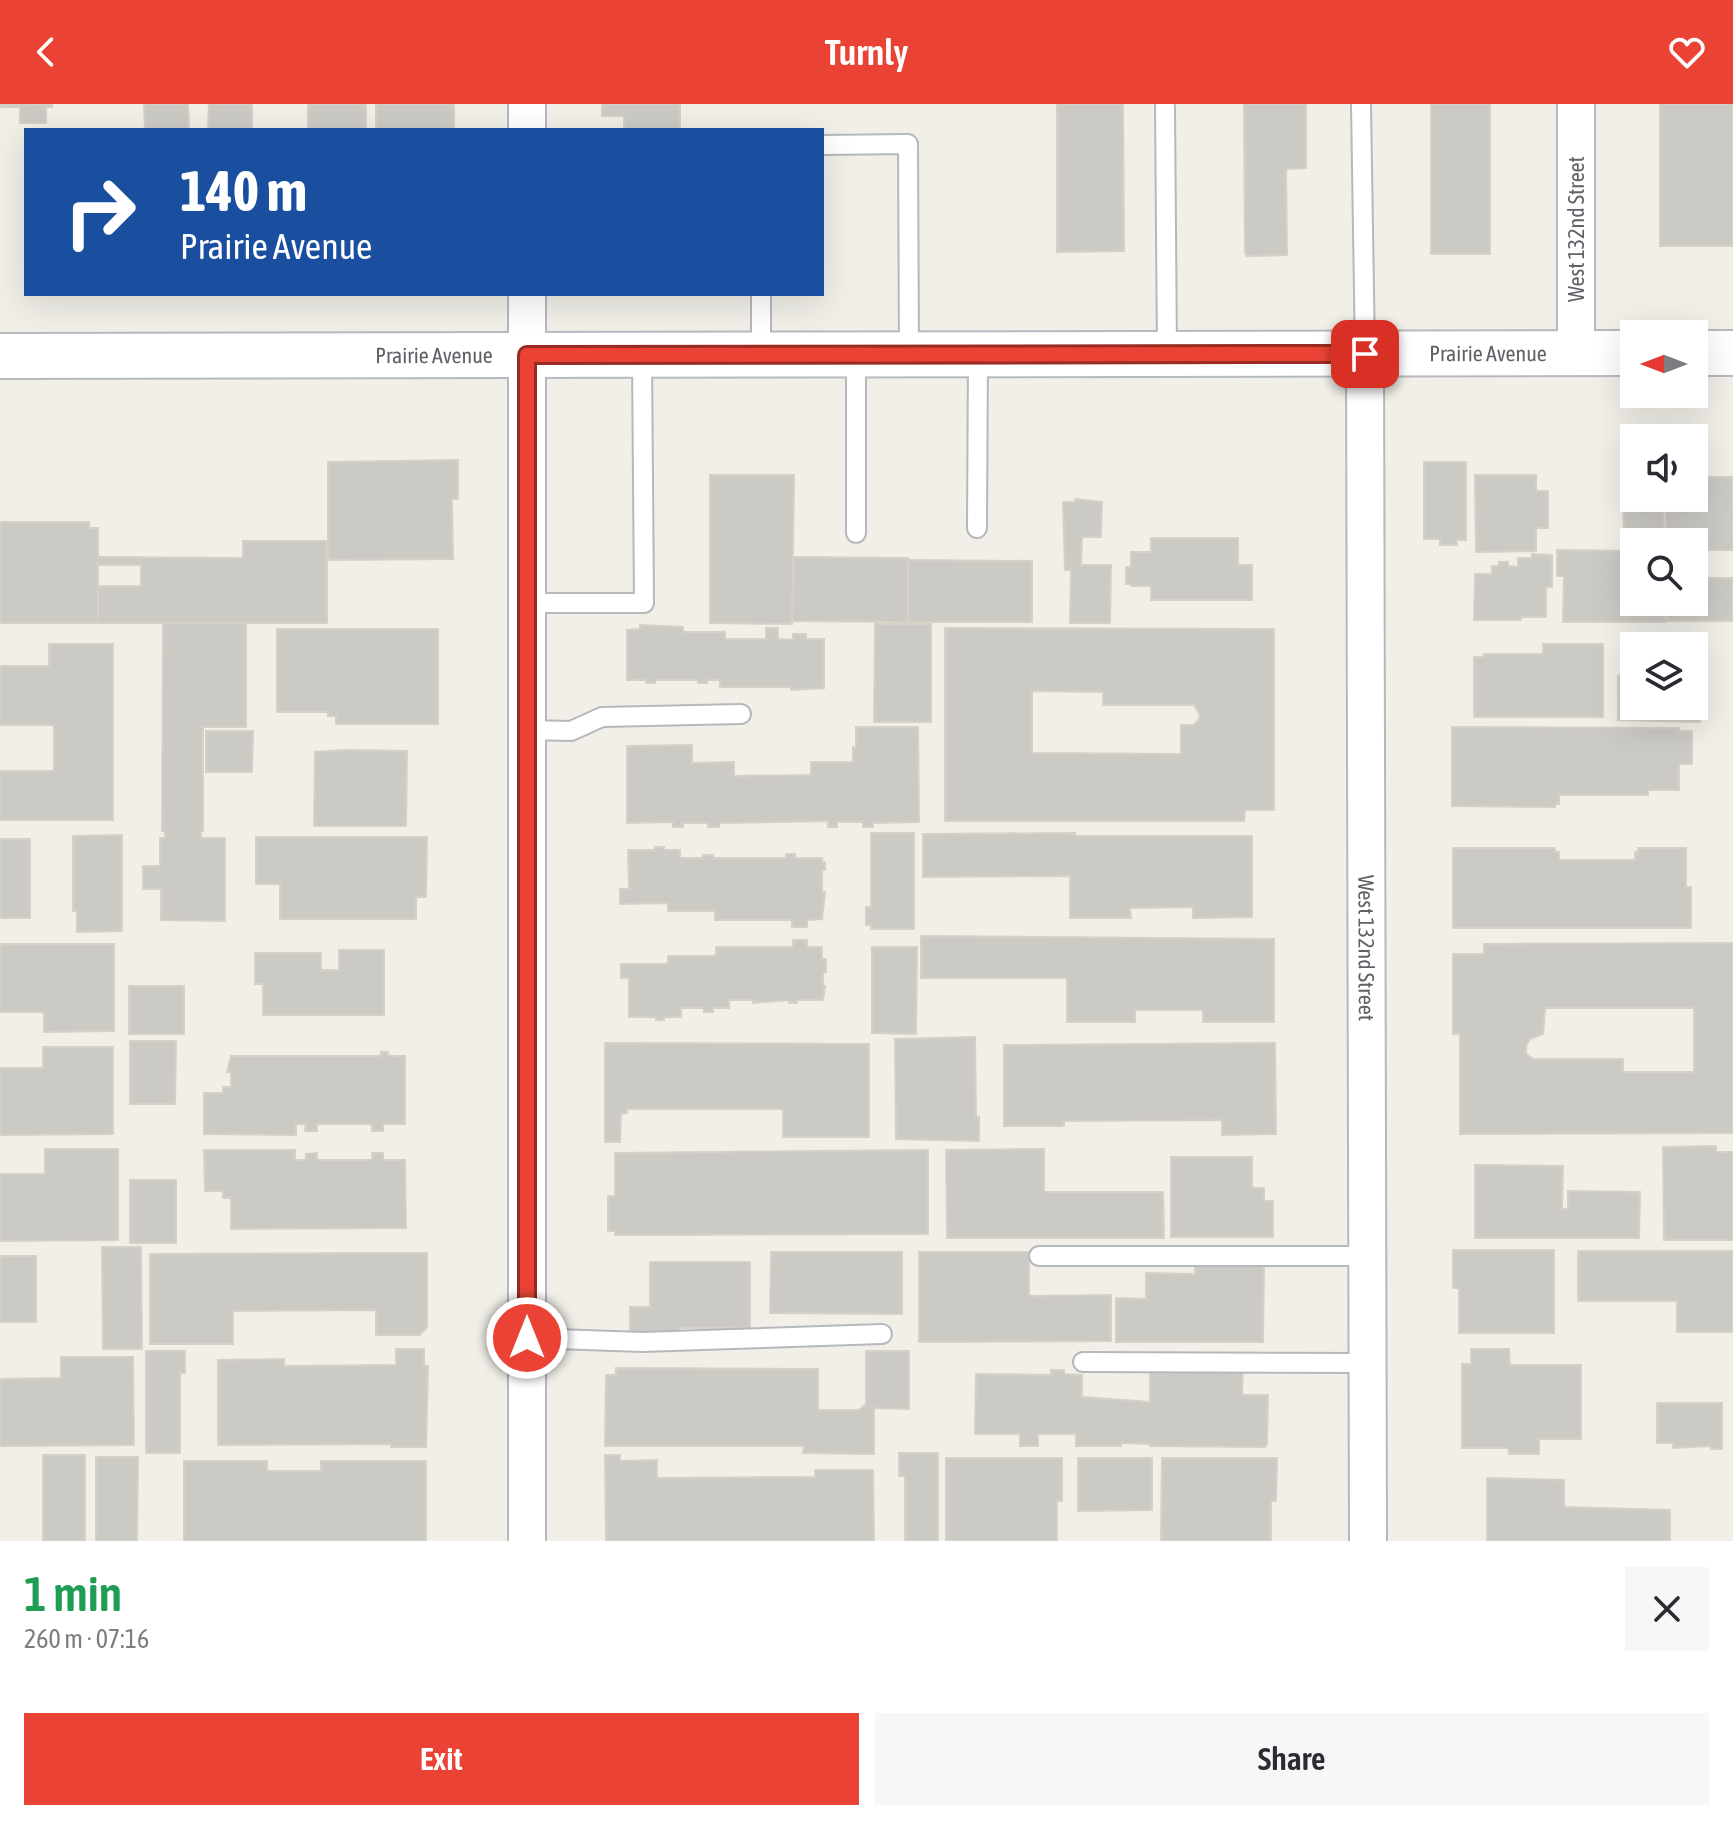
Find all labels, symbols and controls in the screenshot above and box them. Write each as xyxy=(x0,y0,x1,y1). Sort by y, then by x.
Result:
icon: back xyxy=(24,30,68,74)
icon: heart xyxy=(1665,30,1709,74)
text: Turnly xyxy=(825,31,908,73)
street label: West 132nd Street xyxy=(1563,156,1589,302)
text: 140 m xyxy=(180,159,307,223)
icon: right xyxy=(48,160,152,264)
text: Prairie Avenue xyxy=(180,225,372,267)
pin xyxy=(1331,320,1399,388)
north arrow xyxy=(1620,320,1708,408)
map controls xyxy=(1620,320,1708,720)
icon: arrive xyxy=(1343,332,1387,376)
street label: Prairie Avenue xyxy=(1429,340,1547,366)
street label: Prairie Avenue xyxy=(375,342,493,368)
button: sound xyxy=(1620,424,1708,512)
button: search xyxy=(1620,528,1708,616)
button: layers xyxy=(1620,632,1708,720)
street label: West 132nd Street xyxy=(1353,875,1380,1021)
position arrow xyxy=(485,1296,569,1380)
text: 1 min xyxy=(24,1566,122,1621)
button: close xyxy=(1625,1567,1709,1651)
text: 260 m · 07:16 xyxy=(24,1624,149,1654)
button: Exit xyxy=(24,1713,859,1805)
button: Share xyxy=(875,1713,1709,1805)

